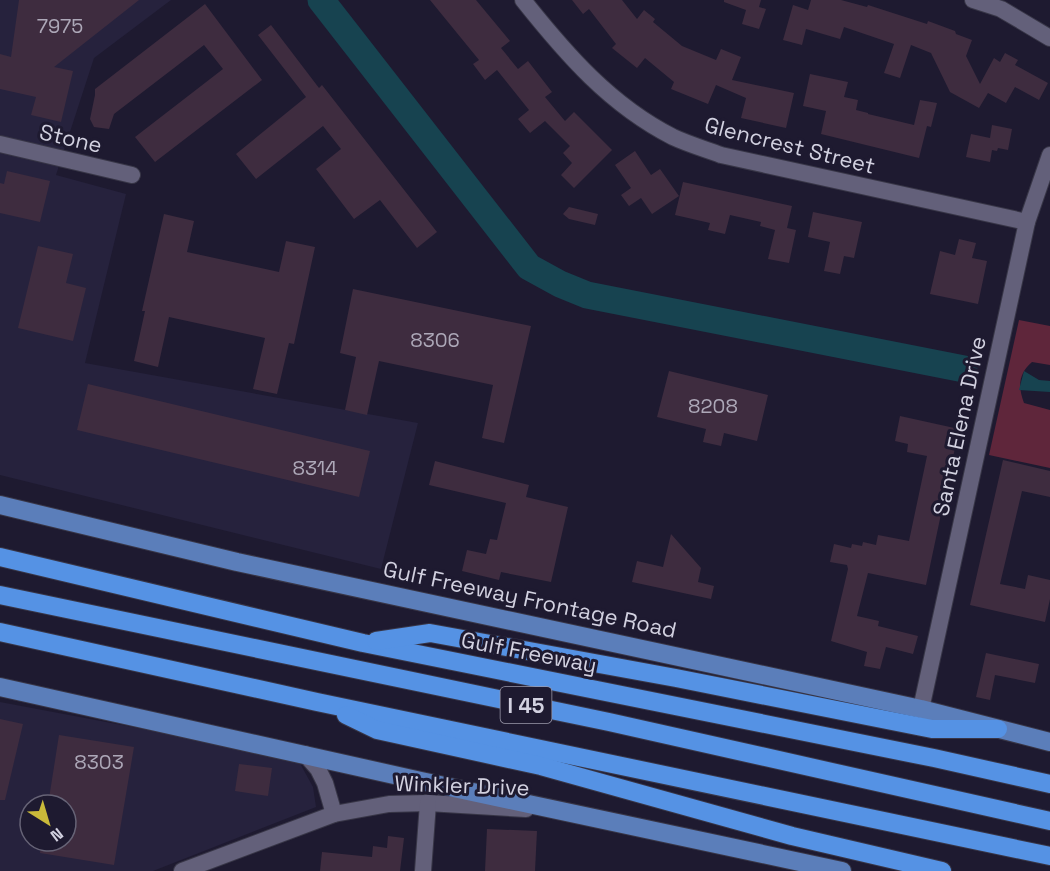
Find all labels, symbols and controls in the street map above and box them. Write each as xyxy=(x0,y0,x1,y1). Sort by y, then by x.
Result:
house number: 7975 xyxy=(37,13,83,39)
street label: Glencrest Street xyxy=(702,110,878,180)
street label: Stone xyxy=(37,117,105,159)
house number: 8306 xyxy=(410,327,460,353)
street label: Santa Elena Drive xyxy=(926,334,992,518)
house number: 8208 xyxy=(688,393,738,419)
house number: 8314 xyxy=(292,455,338,481)
street label: Gulf Freeway Frontage Road xyxy=(381,554,679,644)
street label: Gulf Freeway xyxy=(459,625,599,679)
road number: I 45 xyxy=(500,687,552,723)
house number: 8303 xyxy=(74,749,124,775)
street label: Winkler Drive xyxy=(394,769,530,801)
north arrow xyxy=(18,793,78,853)
text: N xyxy=(46,823,67,846)

